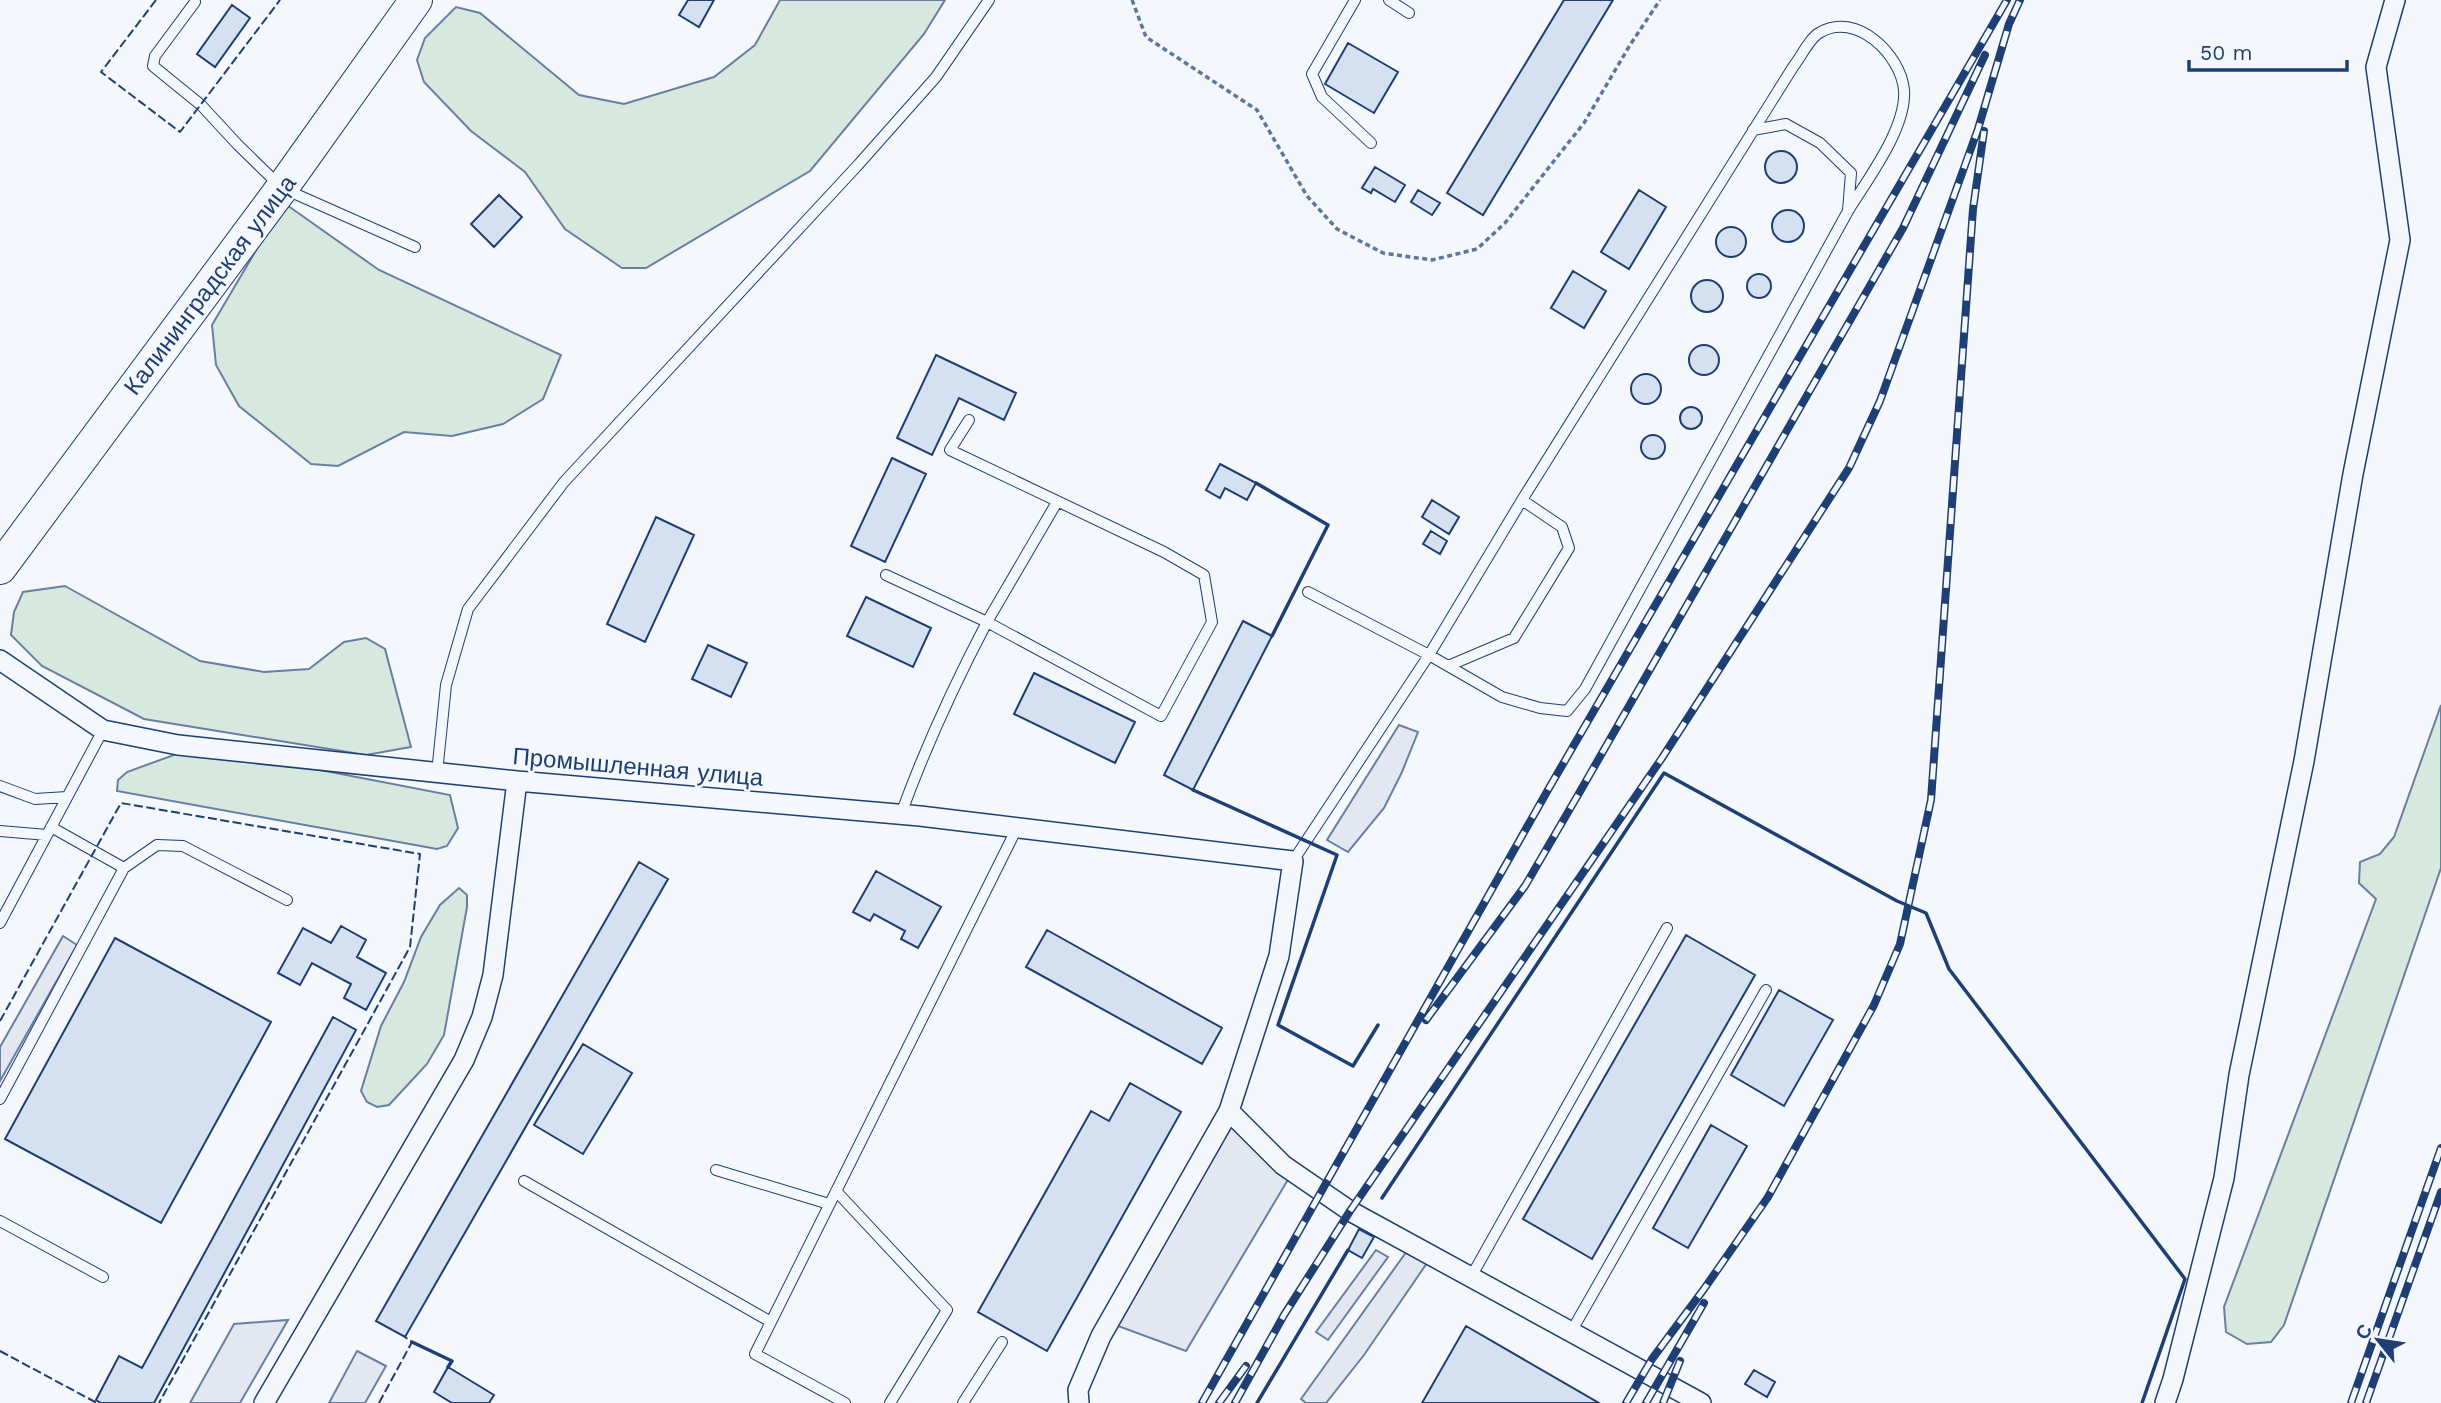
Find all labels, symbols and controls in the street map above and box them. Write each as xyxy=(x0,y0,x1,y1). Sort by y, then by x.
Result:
scale bar xyxy=(2189,28,2346,72)
text: 50 m xyxy=(2200,40,2252,65)
street label: Калининградская улица xyxy=(118,169,302,400)
street label: Промышленная улица xyxy=(512,742,765,792)
north arrow xyxy=(2343,1305,2413,1375)
text: С xyxy=(2350,1320,2377,1343)

